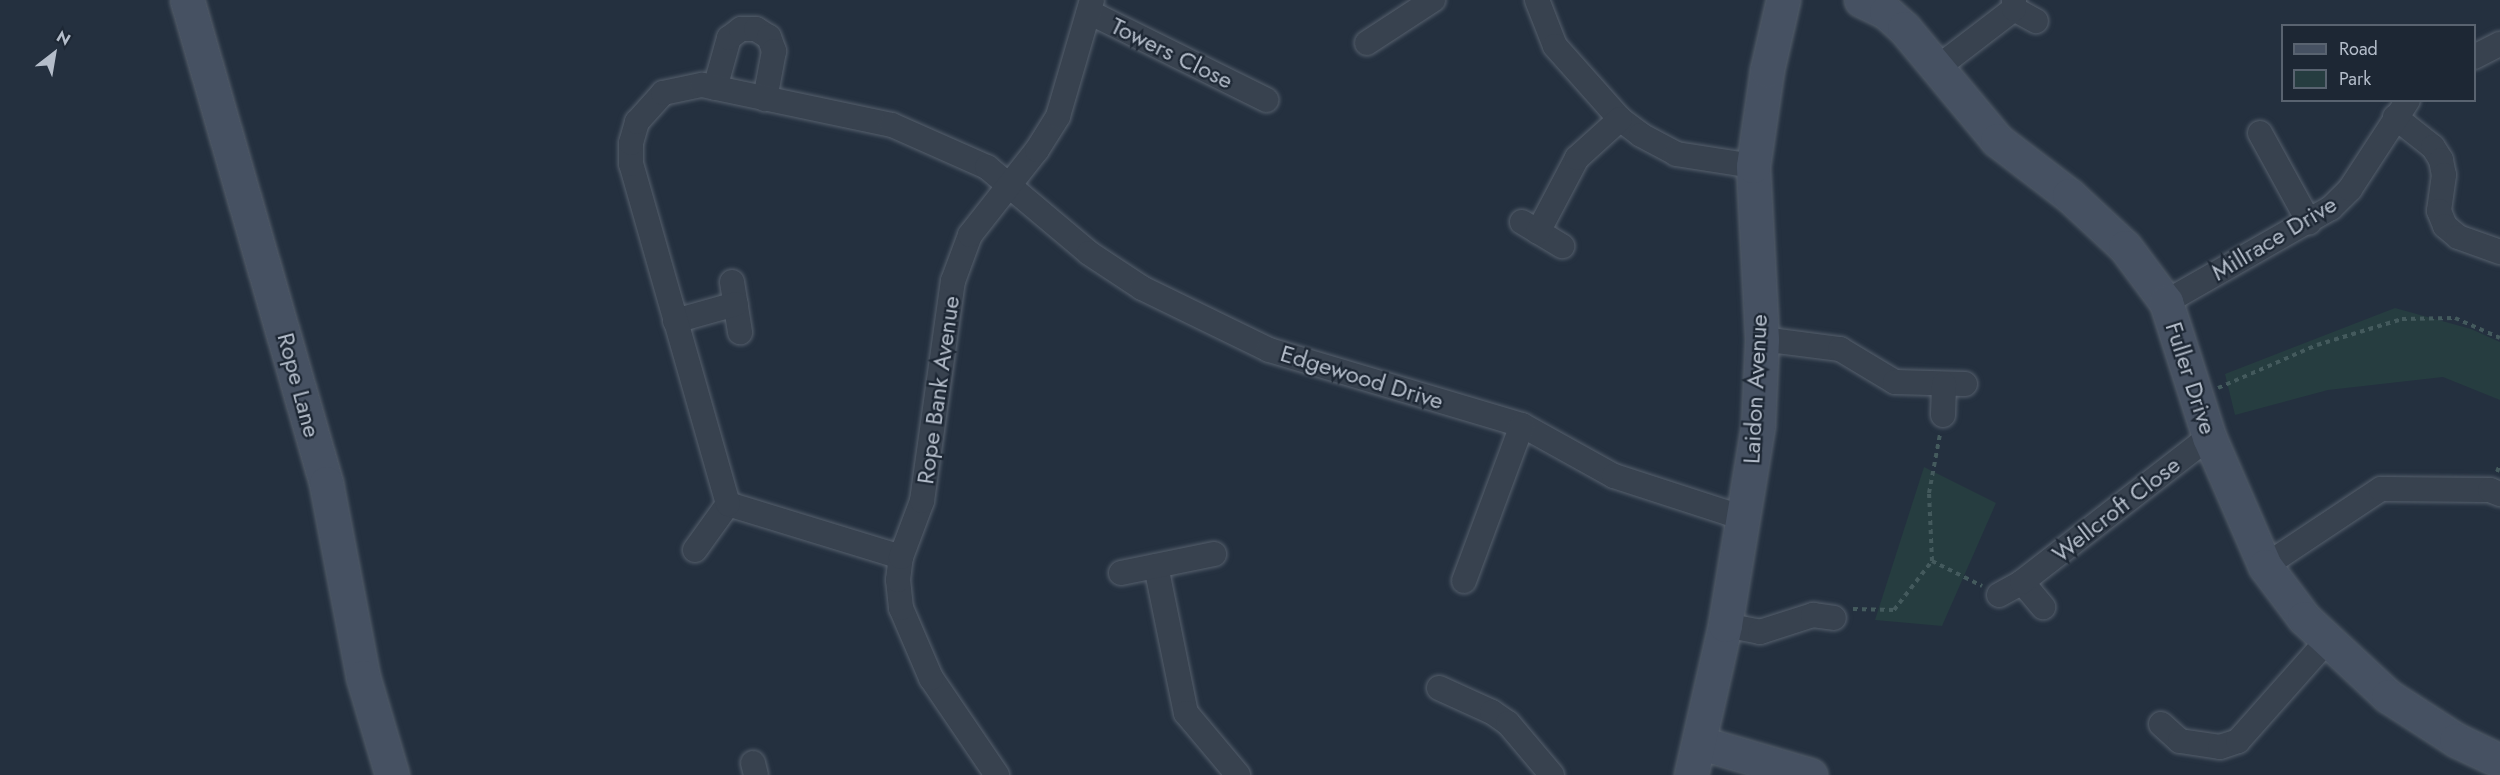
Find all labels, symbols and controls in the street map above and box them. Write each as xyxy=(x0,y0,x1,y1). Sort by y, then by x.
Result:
street label: Towers Close xyxy=(1106,11,1238,95)
north arrow xyxy=(24,24,84,84)
legend xyxy=(2281,24,2476,102)
text: N xyxy=(52,25,75,51)
text: Road xyxy=(2339,36,2378,62)
text: Park xyxy=(2339,66,2371,92)
street label: Millrace Drive xyxy=(2206,189,2342,287)
street label: Rope Bank Avenue xyxy=(911,294,965,486)
street label: Laidon Avenue xyxy=(1737,313,1773,465)
street label: Fuller Drive xyxy=(2159,318,2223,438)
street label: Rope Lane xyxy=(271,330,327,440)
street label: Edgewood Drive xyxy=(1277,339,1447,415)
street label: Wellcroft Close xyxy=(2046,450,2186,568)

